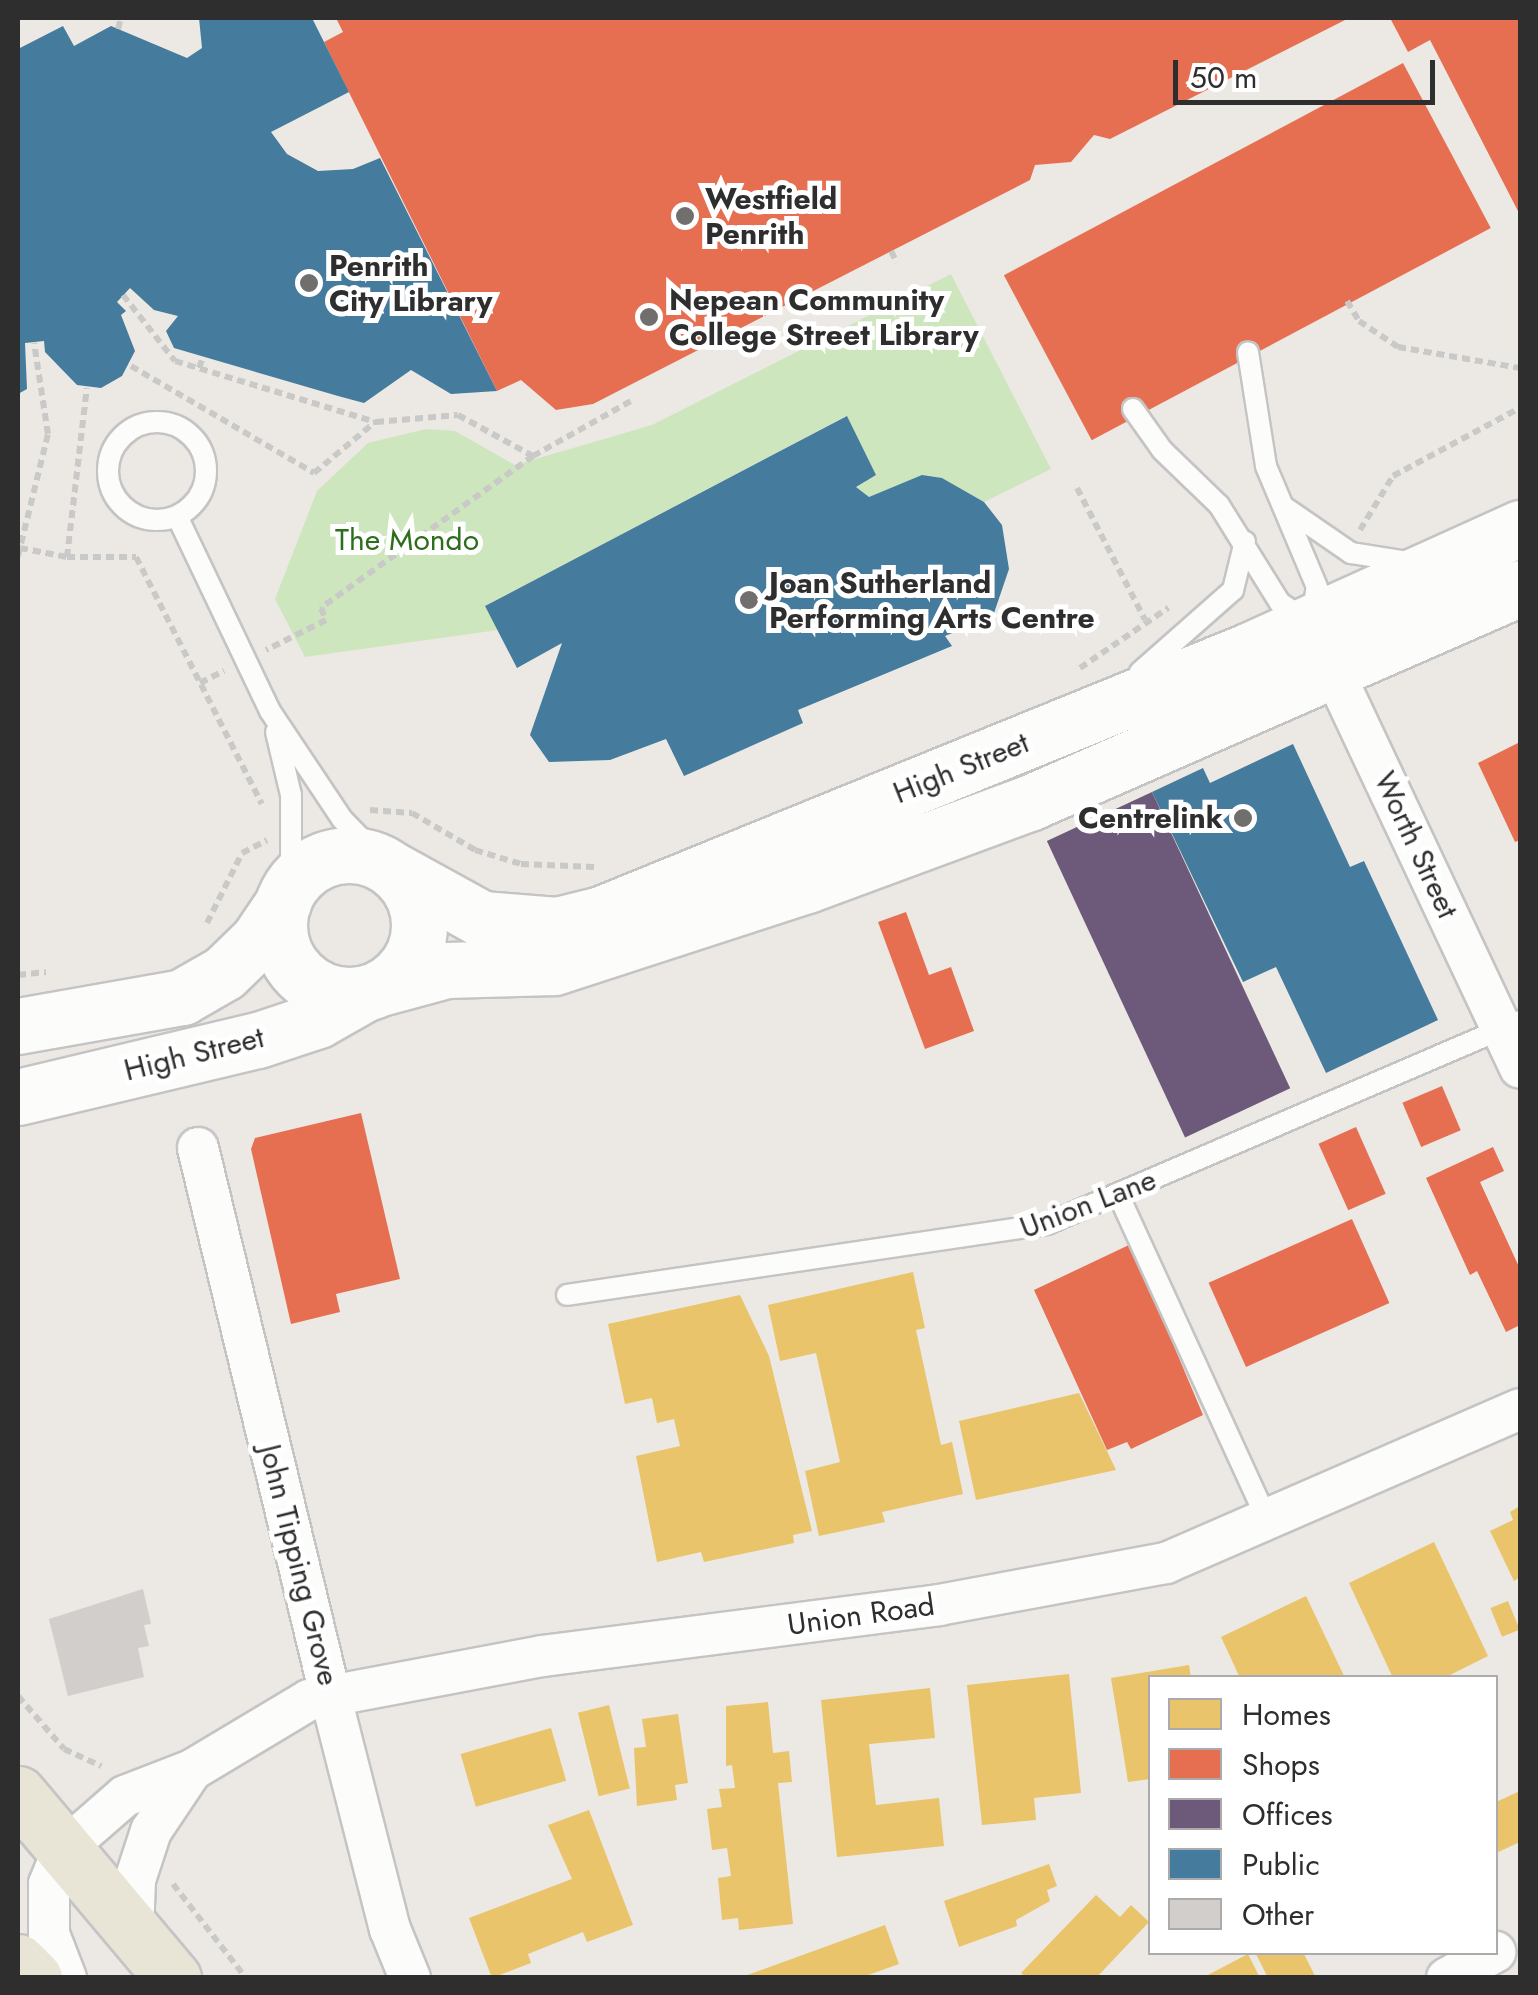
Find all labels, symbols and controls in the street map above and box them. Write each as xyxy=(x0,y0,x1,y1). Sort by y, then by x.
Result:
scale bar xyxy=(1178,40,1440,102)
text: 50 m xyxy=(1190,56,1257,99)
place label: Westfield Penrith xyxy=(705,181,837,252)
marker: Westfield Penrith xyxy=(674,205,696,227)
place label: Penrith City Library xyxy=(329,248,492,318)
marker: Penrith City Library xyxy=(298,272,320,294)
place label: Nepean Community College Street Library xyxy=(669,282,979,352)
marker: Nepean Community College Street Library xyxy=(638,306,660,328)
park label: The Mondo xyxy=(335,522,479,558)
place label: Joan Sutherland Performing Arts Centre xyxy=(769,565,1095,636)
marker: Joan Sutherland Performing Arts Centre xyxy=(738,589,760,611)
street label: High Street xyxy=(888,725,1034,811)
street label: Worth Street xyxy=(1366,766,1466,924)
place label: Centrelink xyxy=(1078,800,1223,836)
marker: Centrelink xyxy=(1232,807,1254,829)
street label: High Street xyxy=(120,1019,268,1089)
street label: Union Lane xyxy=(1015,1162,1161,1246)
street label: John Tipping Grove xyxy=(252,1441,346,1689)
street label: Union Road xyxy=(785,1587,937,1643)
legend xyxy=(1148,1675,1498,1955)
text: Homes xyxy=(1242,1693,1331,1736)
text: Shops xyxy=(1242,1743,1320,1786)
text: Offices xyxy=(1242,1793,1333,1836)
text: Public xyxy=(1242,1843,1320,1886)
text: Other xyxy=(1242,1893,1314,1936)

